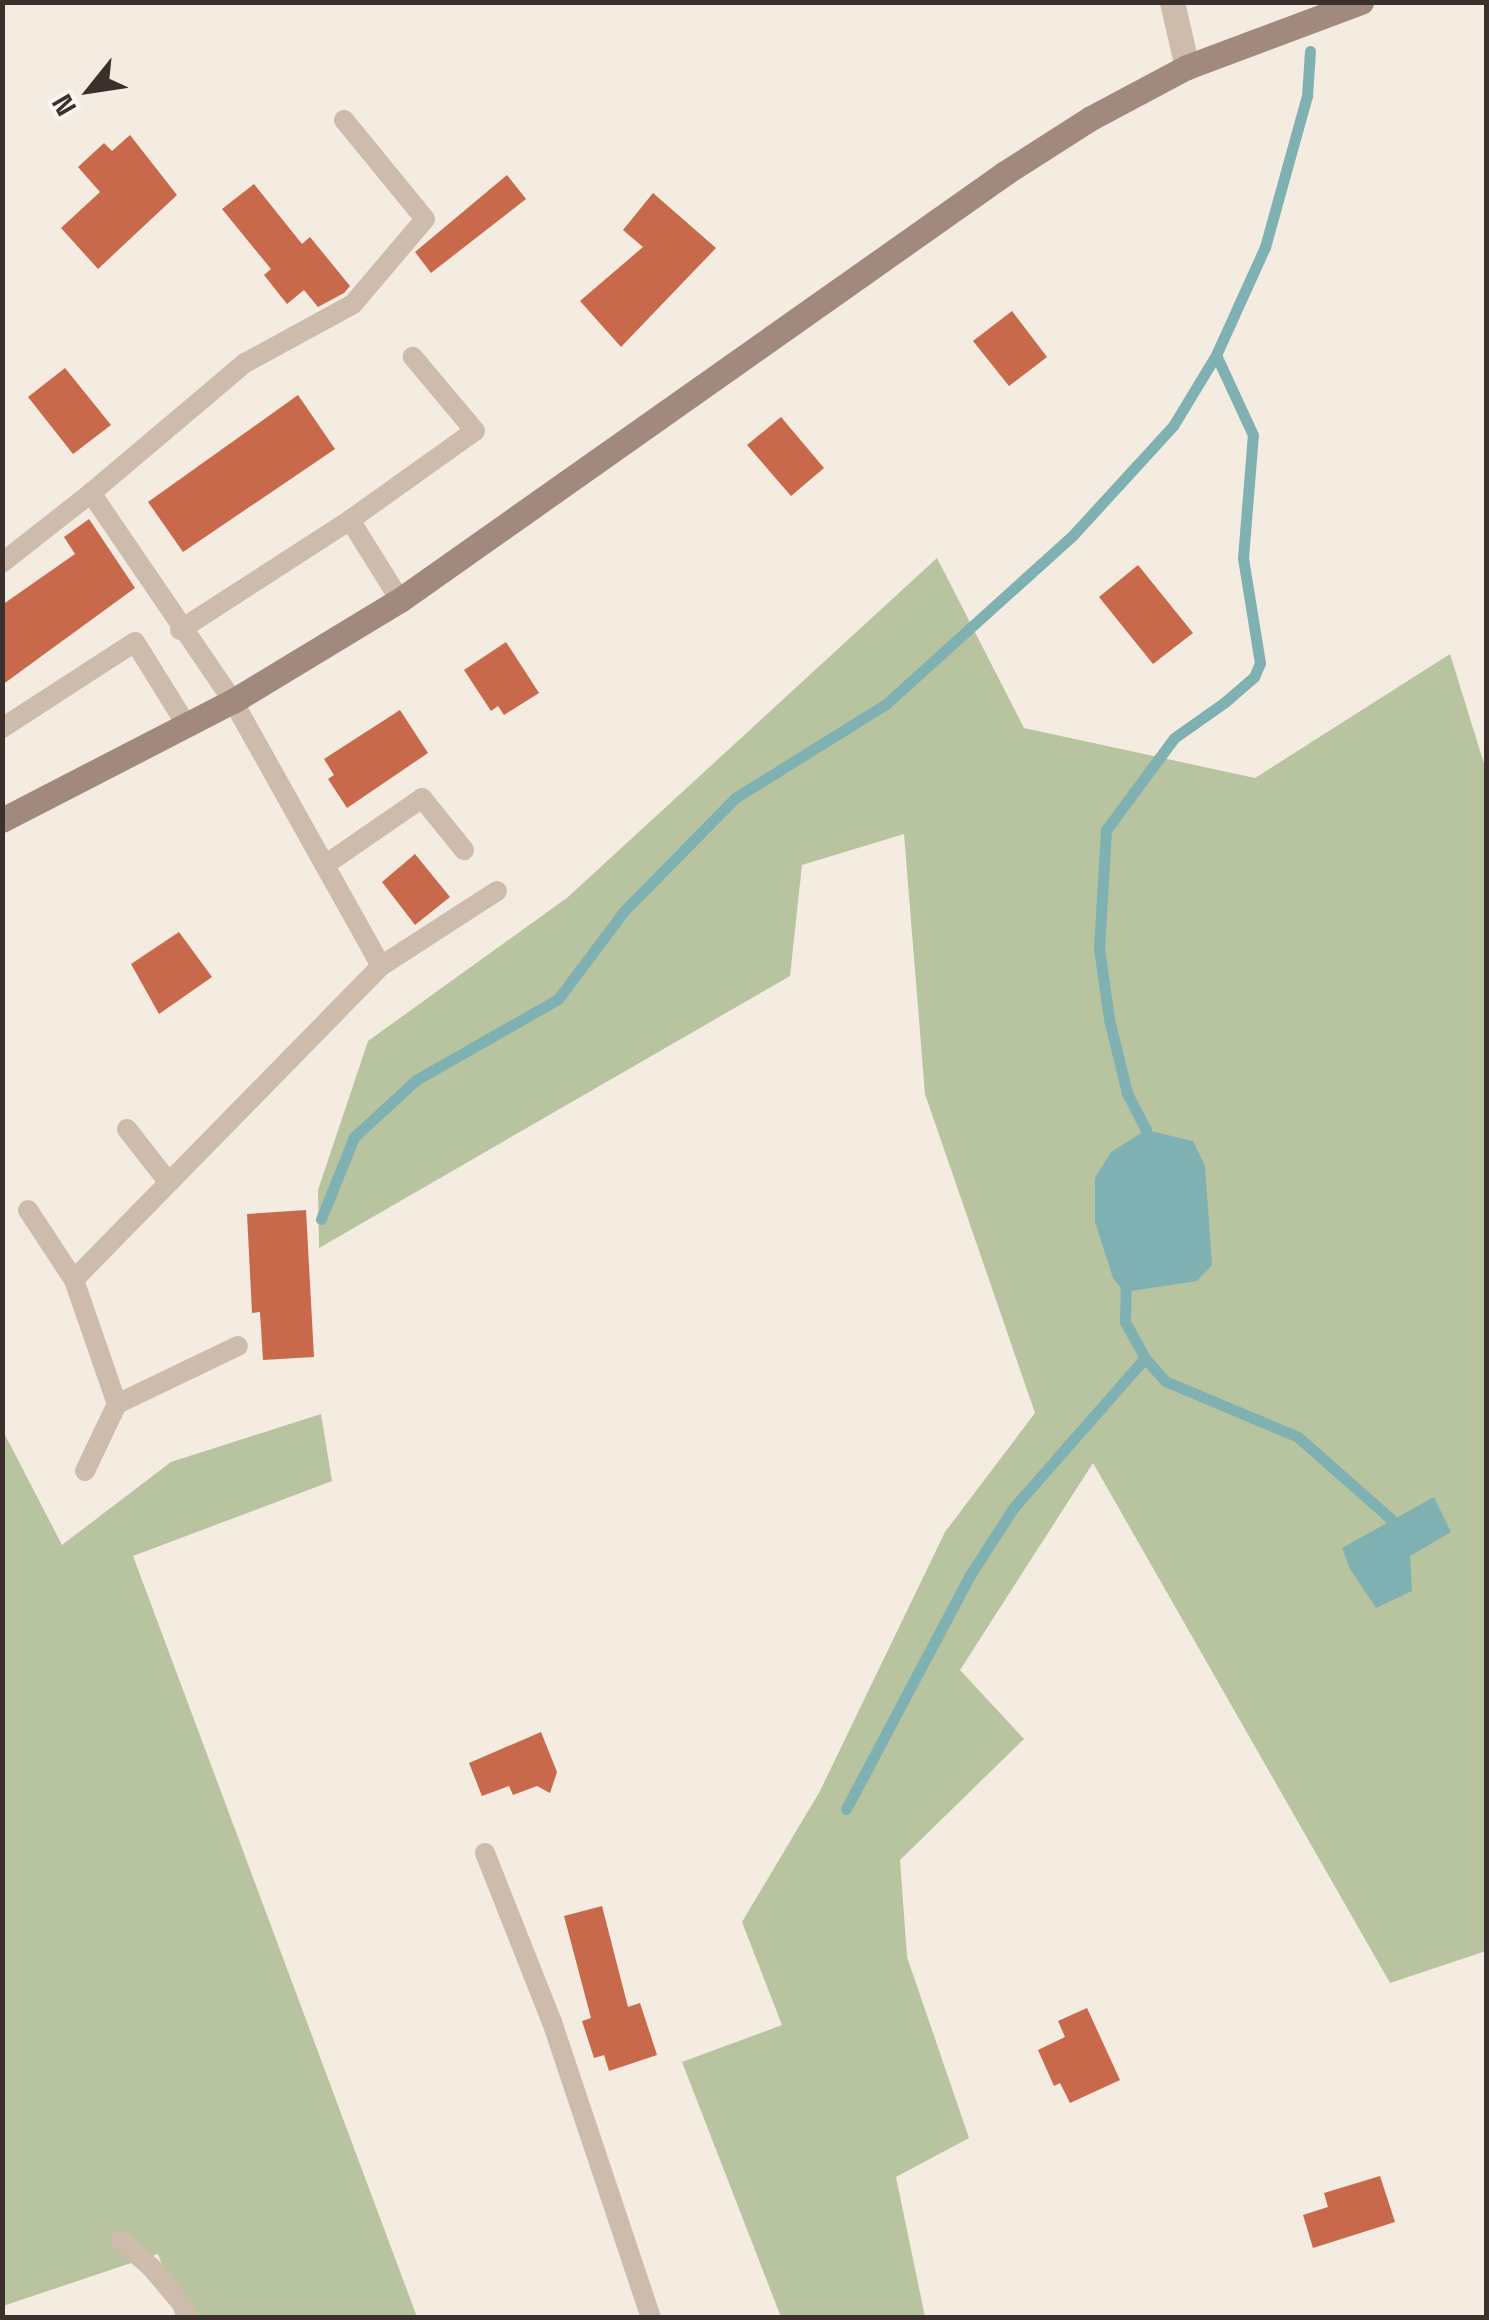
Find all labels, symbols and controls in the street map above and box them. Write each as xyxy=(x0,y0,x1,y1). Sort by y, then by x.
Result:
north arrow xyxy=(40,40,140,140)
text: N xyxy=(44,88,84,122)

